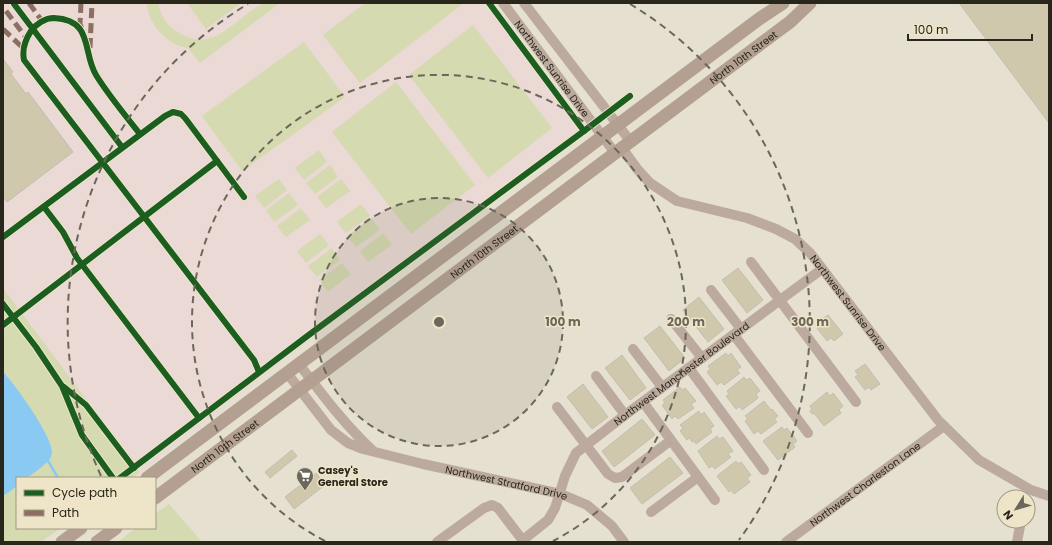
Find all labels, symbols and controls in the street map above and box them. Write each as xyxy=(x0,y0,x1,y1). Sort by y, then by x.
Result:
scale bar xyxy=(908,16,1032,42)
street label: Northwest Sunrise Drive xyxy=(511,17,593,120)
text: 100 m xyxy=(914,21,948,38)
street label: North 10th Street xyxy=(706,27,780,88)
street label: North 10th Street xyxy=(447,221,521,282)
street label: Northwest Sunrise Drive xyxy=(807,251,890,354)
text: 100 m xyxy=(545,313,581,330)
text: 200 m xyxy=(667,313,705,330)
text: 300 m xyxy=(791,313,829,330)
centre of rings xyxy=(432,315,446,329)
street label: Northwest Manchester Boulevard xyxy=(610,318,752,429)
street label: North 10th Street xyxy=(188,415,262,476)
street label: Northwest Charleston Lane xyxy=(806,438,924,530)
street label: Northwest Stratford Drive xyxy=(444,462,570,504)
place label: Casey's General Store xyxy=(318,463,388,490)
supermarket icon: Casey's General Store xyxy=(295,466,315,491)
legend xyxy=(16,477,156,529)
text: Cycle path xyxy=(52,484,117,501)
north arrow xyxy=(996,489,1036,529)
text: Path xyxy=(52,504,79,521)
text: N xyxy=(999,507,1017,523)

